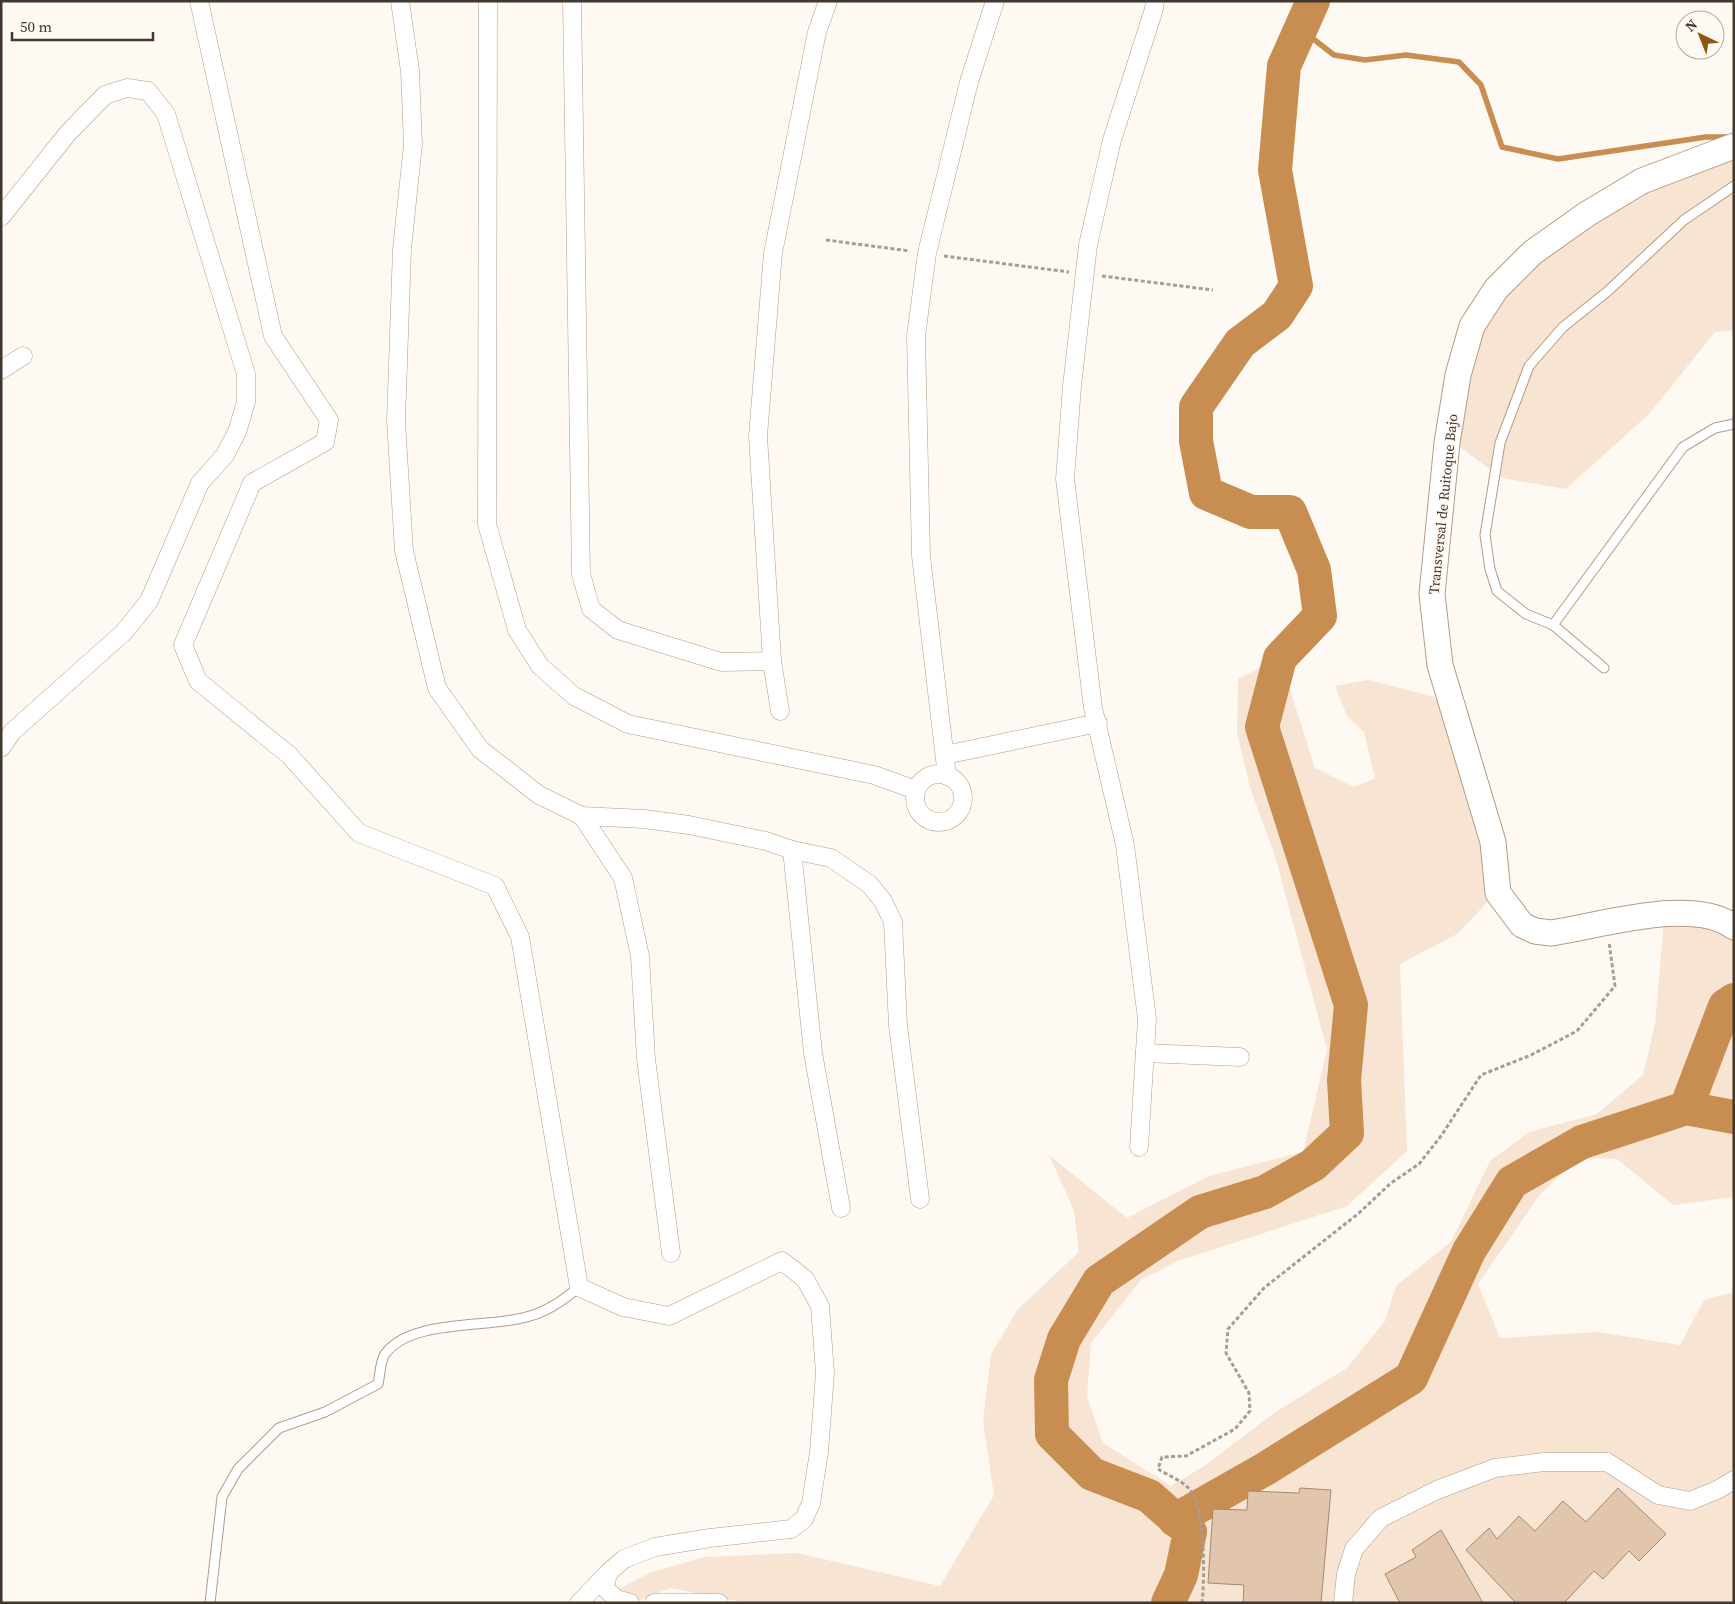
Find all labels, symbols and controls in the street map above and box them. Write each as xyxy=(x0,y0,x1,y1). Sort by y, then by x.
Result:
scale bar xyxy=(12,10,154,42)
north arrow xyxy=(1675,10,1725,60)
text: N xyxy=(1681,15,1702,36)
text: 50 m xyxy=(20,16,52,37)
street label: Transversal de Ruitoque Bajo xyxy=(1424,412,1462,595)

